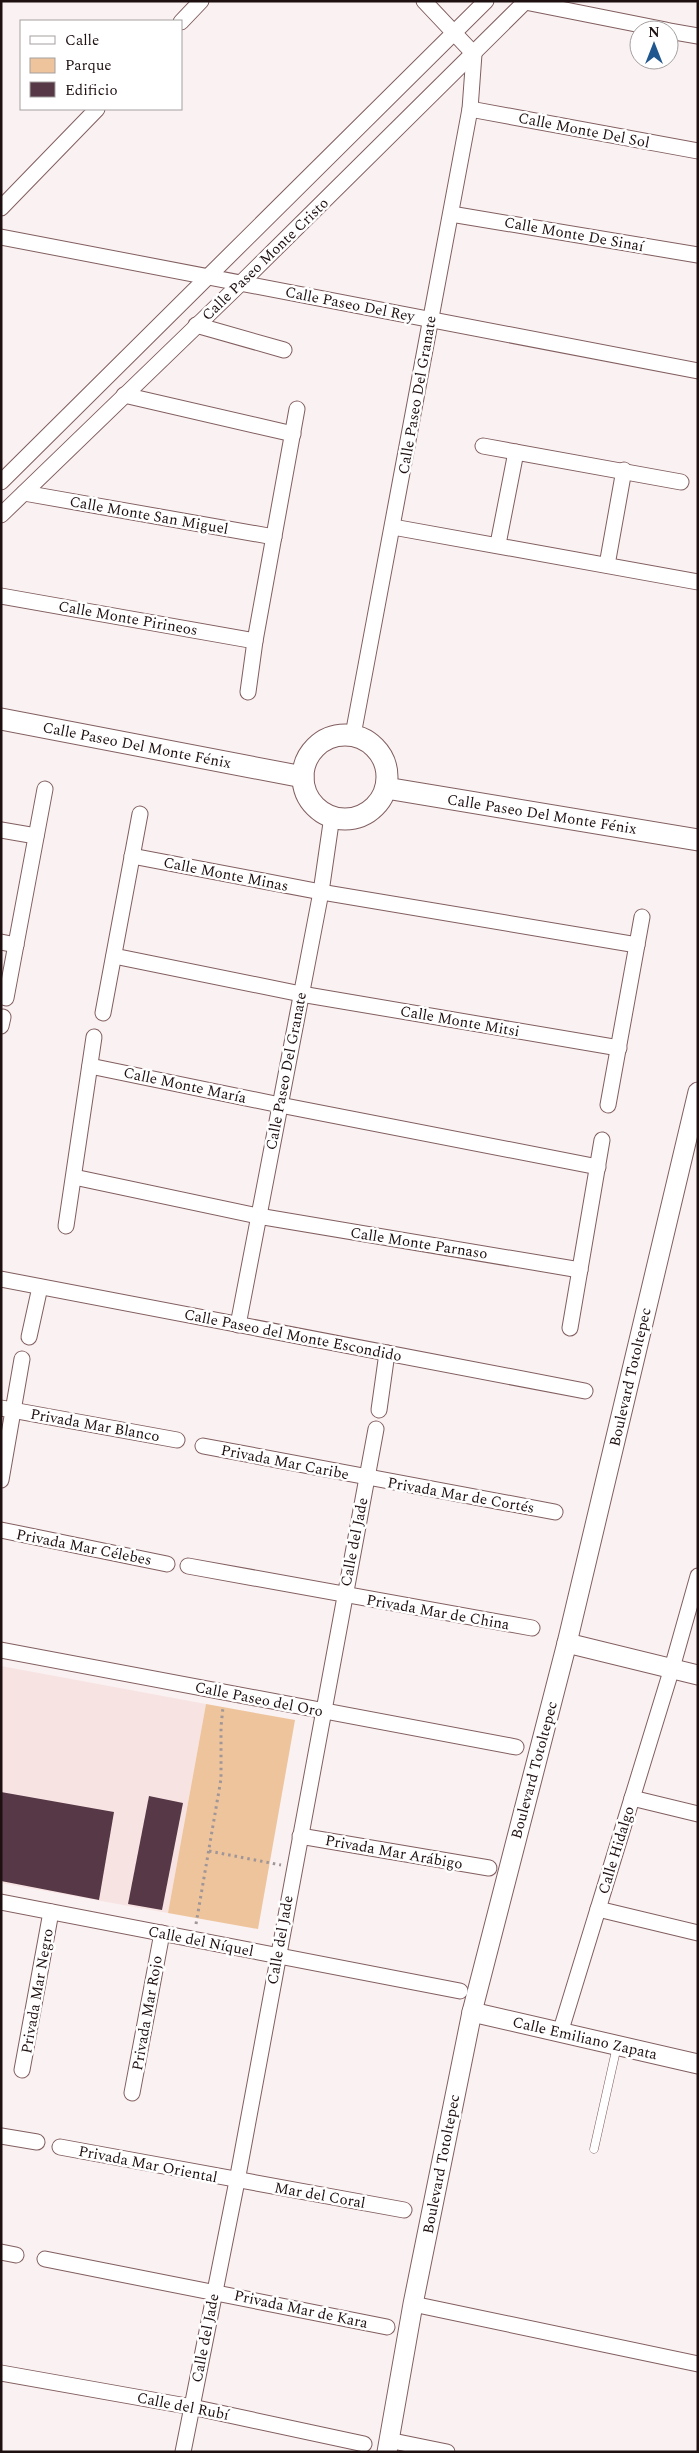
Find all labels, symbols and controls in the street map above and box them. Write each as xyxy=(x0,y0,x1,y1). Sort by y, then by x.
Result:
legend xyxy=(20,20,182,110)
north arrow xyxy=(629,20,679,70)
text: N xyxy=(648,22,660,43)
text: Calle xyxy=(65,29,99,52)
text: Parque xyxy=(65,54,112,77)
text: Edificio xyxy=(65,79,118,102)
street label: Calle Monte Del Sol xyxy=(516,106,652,155)
street label: Calle Paseo Monte Cristo xyxy=(197,192,334,326)
street label: Calle Monte De Sinaí xyxy=(502,211,647,258)
street label: Calle Paseo Del Rey xyxy=(283,281,417,328)
street label: Calle Paseo Del Granate xyxy=(392,314,443,476)
street label: Calle Monte San Miguel xyxy=(68,490,230,541)
street label: Calle Monte Pirineos xyxy=(56,595,199,642)
street label: Calle Paseo Del Monte Fénix xyxy=(41,716,234,775)
street label: Calle Paseo Del Monte Fénix xyxy=(446,788,639,841)
street label: Calle Monte Minas xyxy=(161,851,290,898)
street label: Calle Paseo Del Granate xyxy=(260,990,313,1152)
street label: Calle Monte Mitsi xyxy=(398,1000,522,1043)
street label: Calle Monte María xyxy=(121,1061,249,1110)
street label: Calle Monte Parnaso xyxy=(349,1221,489,1266)
street label: Calle Paseo del Monte Escondido xyxy=(182,1303,404,1368)
street label: Boulevard Totoltepec xyxy=(603,1305,658,1449)
street label: Privada Mar Blanco xyxy=(28,1403,161,1448)
street label: Privada Mar Caribe xyxy=(219,1439,351,1486)
street label: Privada Mar de Cortés xyxy=(386,1471,536,1520)
street label: Calle del Jade xyxy=(335,1496,374,1589)
street label: Privada Mar Célebes xyxy=(14,1523,154,1572)
street label: Privada Mar de China xyxy=(364,1589,512,1637)
street label: Calle Paseo del Oro xyxy=(193,1676,325,1723)
street label: Boulevard Totoltepec xyxy=(505,1699,564,1842)
street label: Calle Hidalgo xyxy=(592,1803,641,1897)
street label: Privada Mar Arábigo xyxy=(323,1829,465,1876)
street label: Calle del Jade xyxy=(261,1894,300,1986)
street label: Calle del Níquel xyxy=(146,1920,256,1963)
street label: Privada Mar Negro xyxy=(15,1927,60,2056)
street label: Privada Mar Rojo xyxy=(126,1954,169,2072)
street label: Calle Emiliano Zapata xyxy=(510,2011,660,2066)
street label: Boulevard Totoltepec xyxy=(417,2092,466,2236)
street label: Privada Mar Oriental xyxy=(76,2140,219,2189)
street label: Mar del Coral xyxy=(273,2176,367,2215)
street label: Privada Mar de Kara xyxy=(232,2284,371,2335)
street label: Calle del Jade xyxy=(186,2292,225,2385)
street label: Calle del Rubí xyxy=(135,2386,232,2427)

